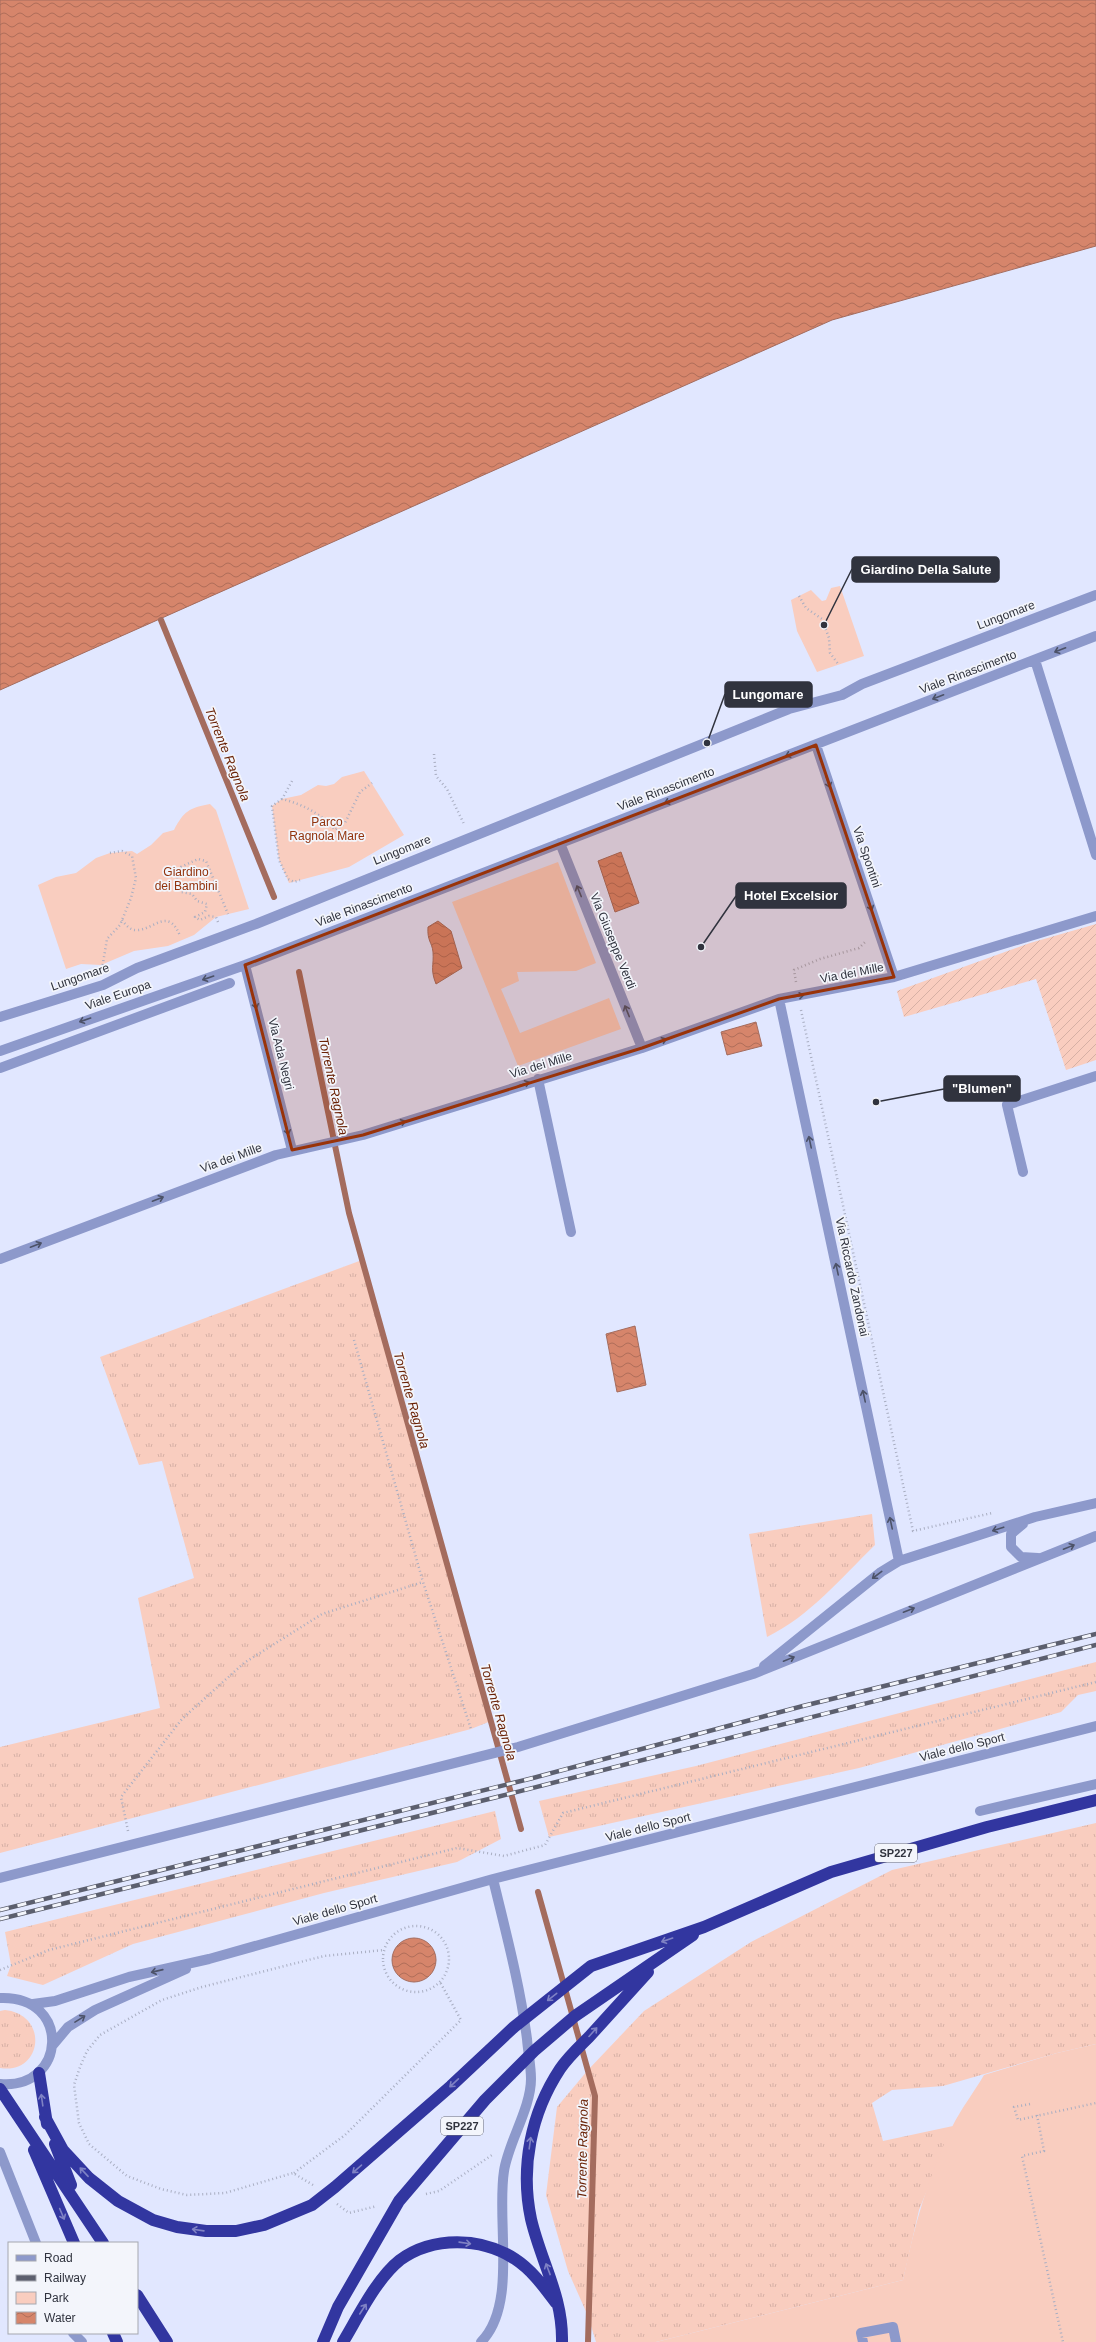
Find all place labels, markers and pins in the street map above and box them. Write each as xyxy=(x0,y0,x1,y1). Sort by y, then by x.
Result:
callout: Giardino Della Salute xyxy=(852,557,999,582)
callout: Lungomare xyxy=(725,682,812,707)
callout: Hotel Excelsior xyxy=(736,883,846,908)
callout: "Blumen" xyxy=(944,1076,1020,1101)

